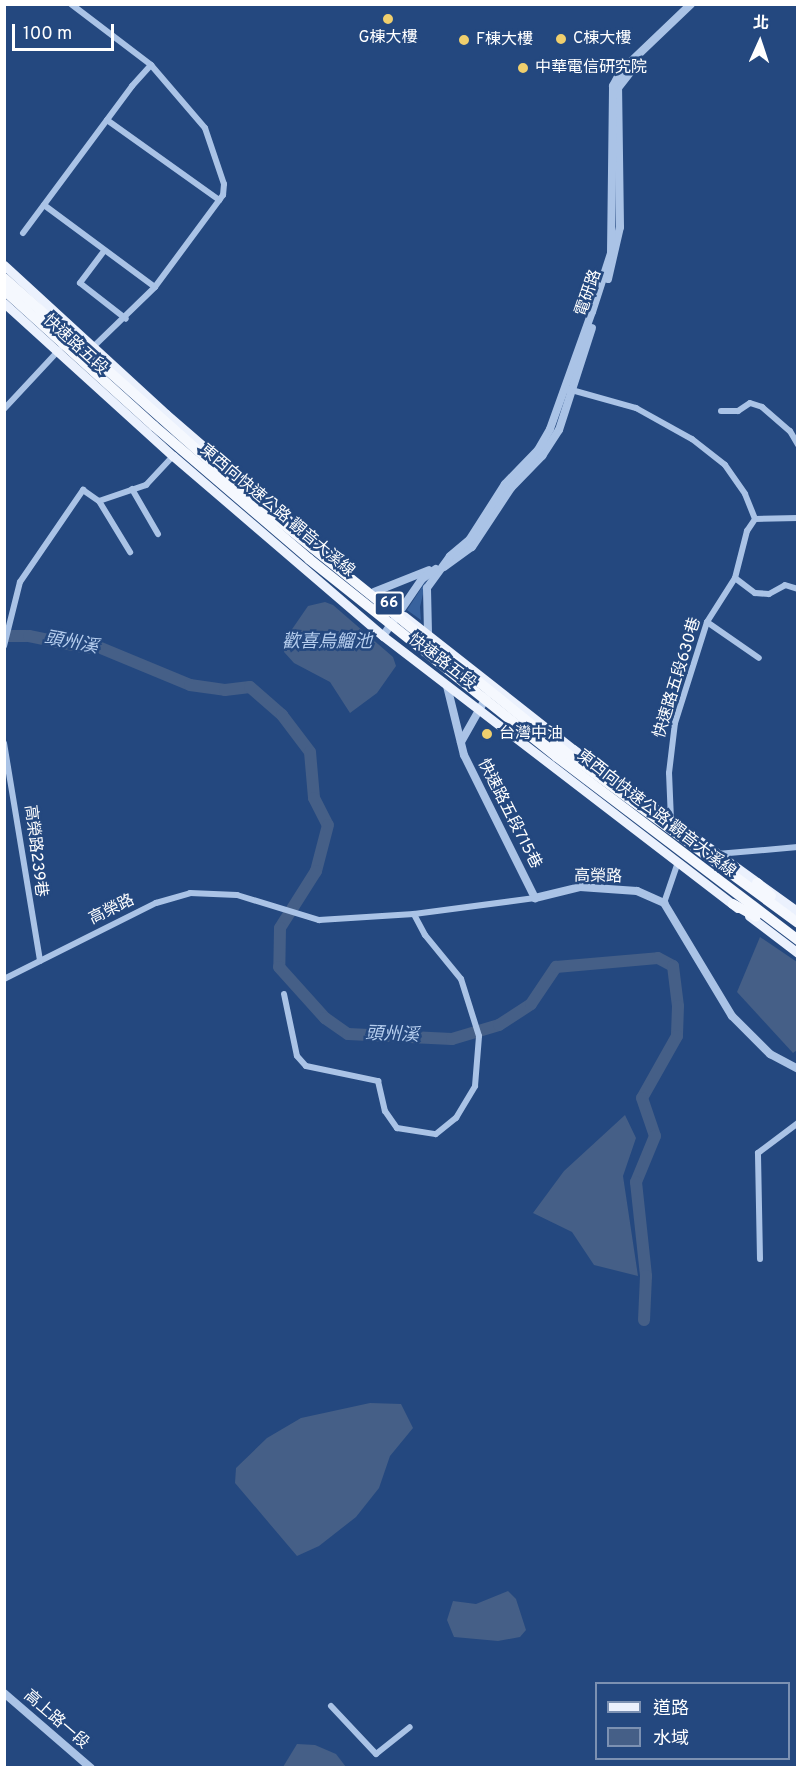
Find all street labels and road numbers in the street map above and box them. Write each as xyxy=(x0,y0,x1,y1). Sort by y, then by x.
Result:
street label: 電研路 xyxy=(572,267,606,319)
street label: 快速路五段 xyxy=(39,311,111,379)
street label: 東西向快速公路 觀音大溪線 xyxy=(196,441,358,581)
road number: 66 xyxy=(372,592,406,616)
street label: 快速路五段630巷 xyxy=(651,615,705,741)
street label: 快速路五段 xyxy=(404,630,480,694)
street label: 東西向快速公路 觀音大溪線 xyxy=(573,746,739,882)
street label: 快速路五段715巷 xyxy=(473,756,545,872)
street label: 高榮路239巷 xyxy=(20,804,50,898)
street label: 高榮路 xyxy=(574,867,622,887)
street label: 高榮路 xyxy=(86,891,138,929)
street label: 高上路一段 xyxy=(20,1687,92,1753)

